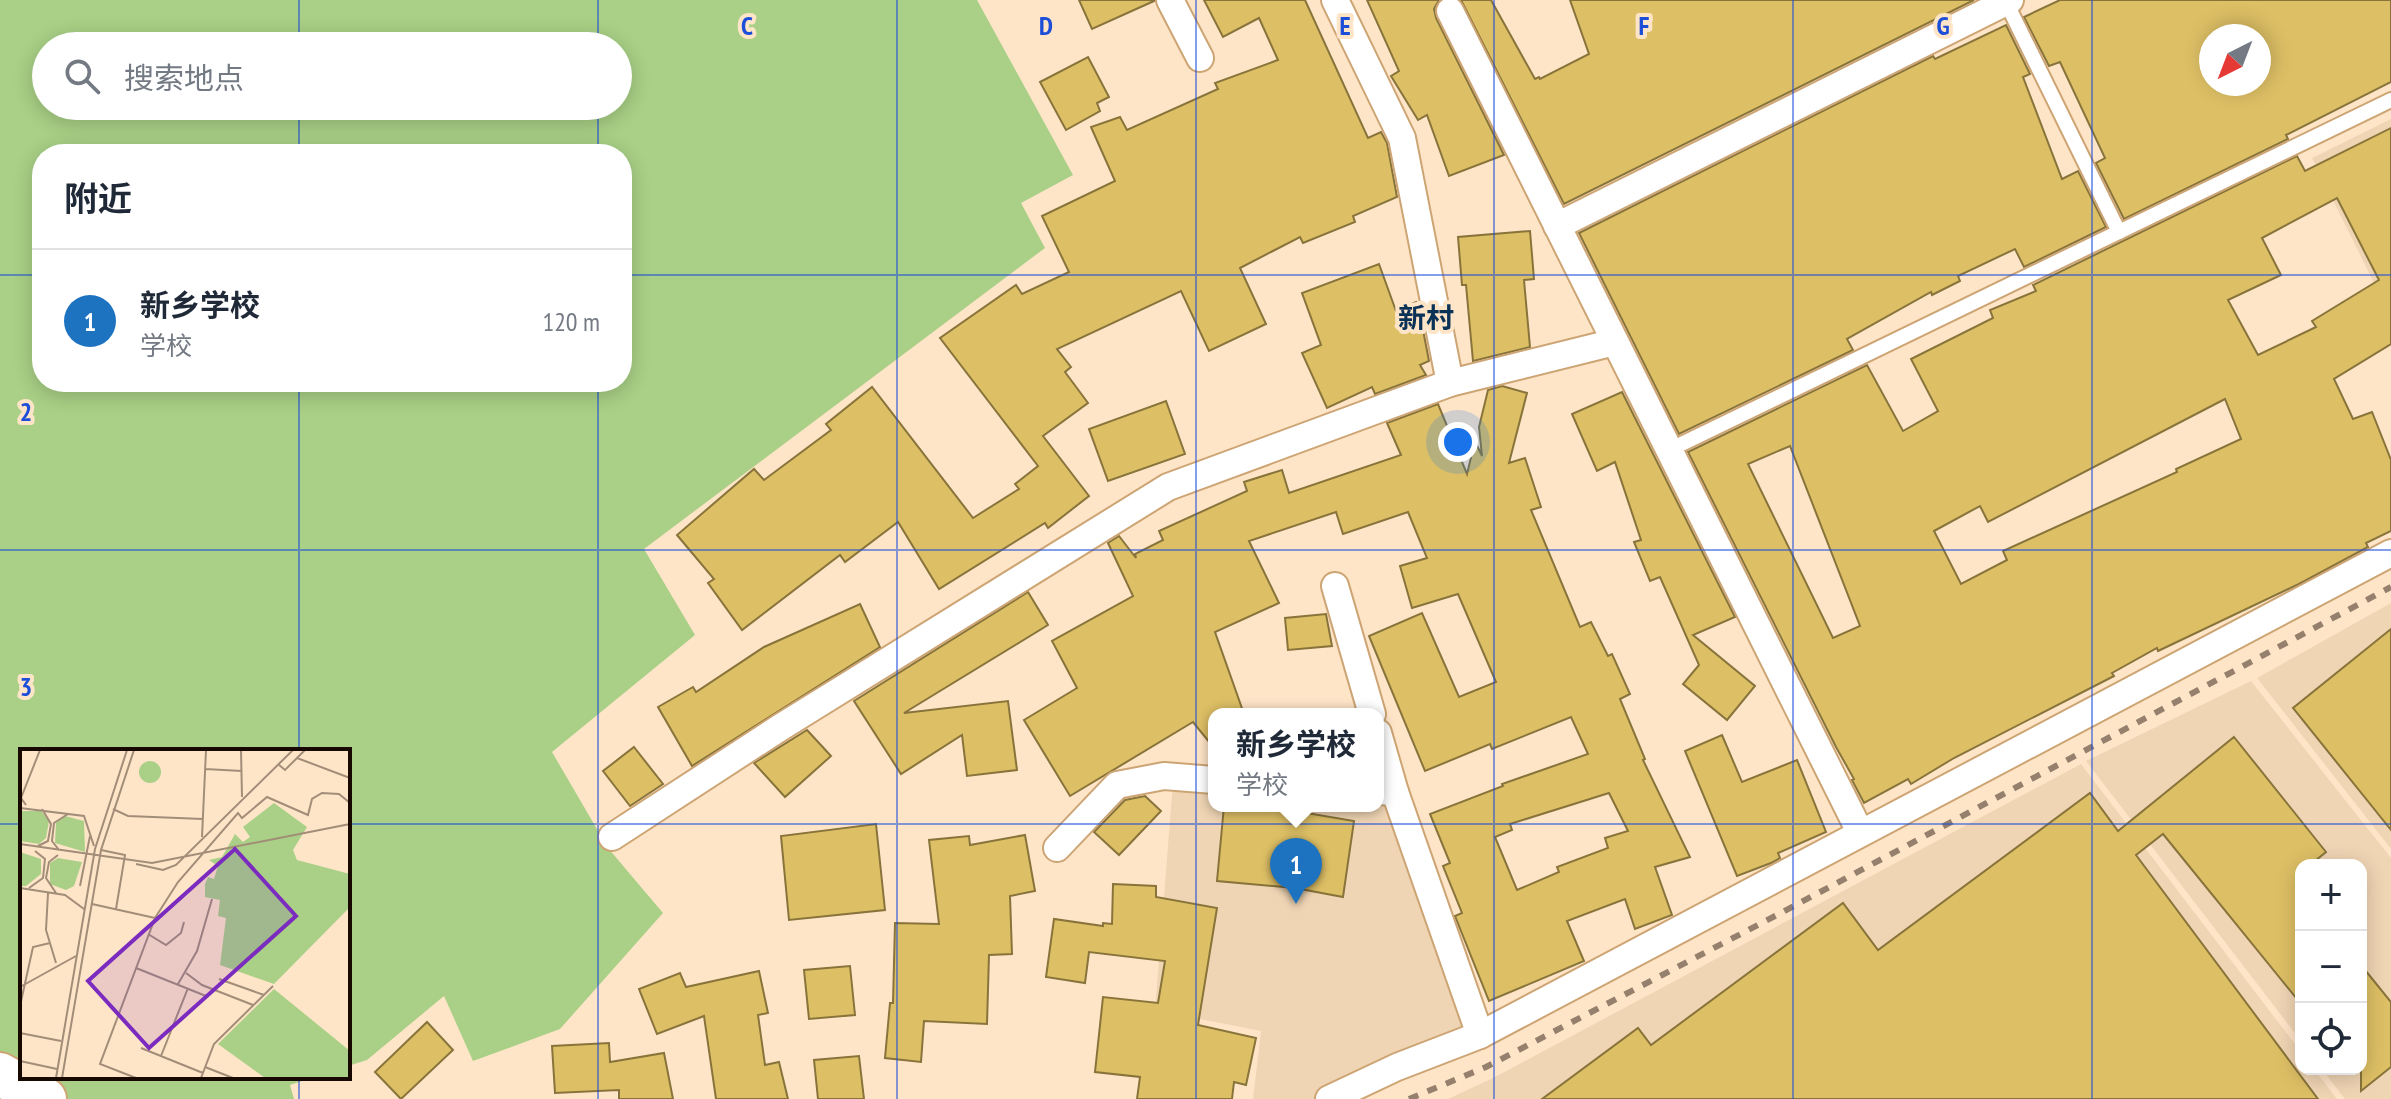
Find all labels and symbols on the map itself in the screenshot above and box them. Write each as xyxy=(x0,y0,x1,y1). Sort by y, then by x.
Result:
text: C xyxy=(741,9,753,42)
text: D xyxy=(1039,9,1053,42)
text: E xyxy=(1339,9,1351,42)
text: F xyxy=(1639,9,1650,42)
text: G xyxy=(1936,9,1950,42)
north arrow xyxy=(2199,24,2271,96)
district label: 新村 xyxy=(1398,299,1454,336)
text: 2 xyxy=(20,395,32,428)
your location xyxy=(1438,422,1478,462)
text: 3 xyxy=(20,670,32,703)
inset map xyxy=(20,749,350,1079)
pin: 1 xyxy=(1270,838,1322,904)

